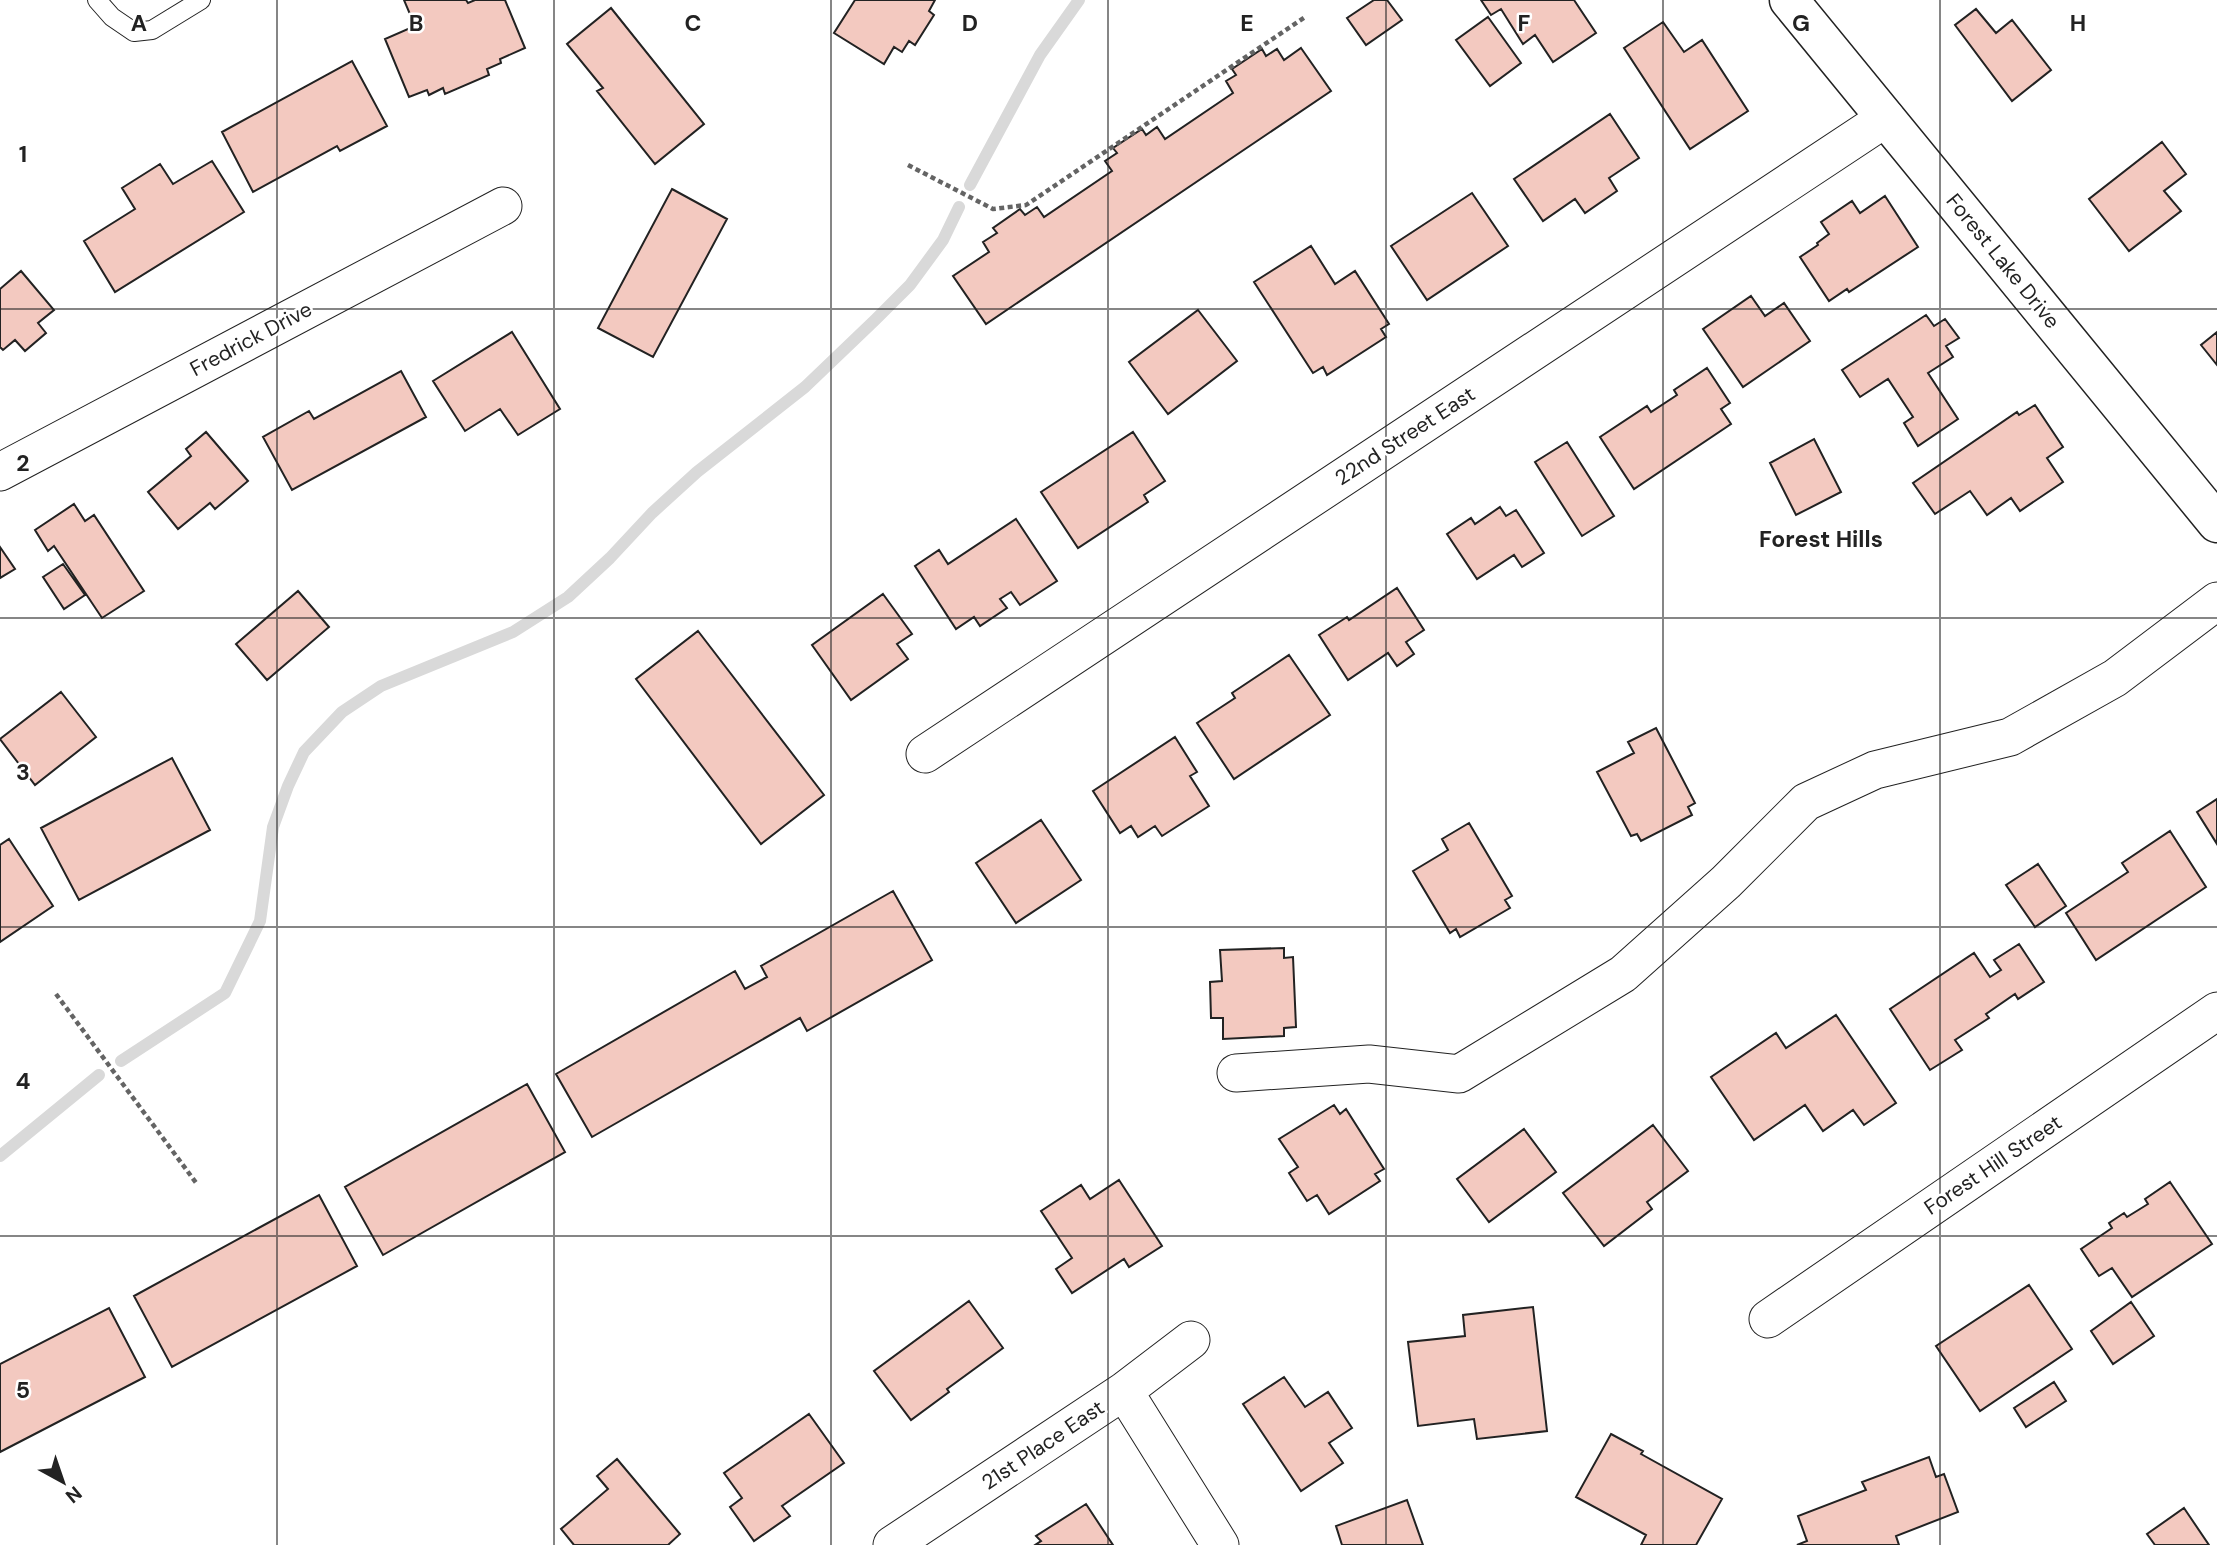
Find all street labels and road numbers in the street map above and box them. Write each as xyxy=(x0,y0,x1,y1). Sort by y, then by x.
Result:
street label: Forest Lake Drive xyxy=(1940,188,2066,334)
street label: Fredrick Drive xyxy=(185,295,317,383)
street label: 22nd Street East xyxy=(1330,380,1480,492)
street label: Forest Hill Street xyxy=(1919,1109,2067,1221)
street label: 21st Place East xyxy=(976,1394,1110,1496)

